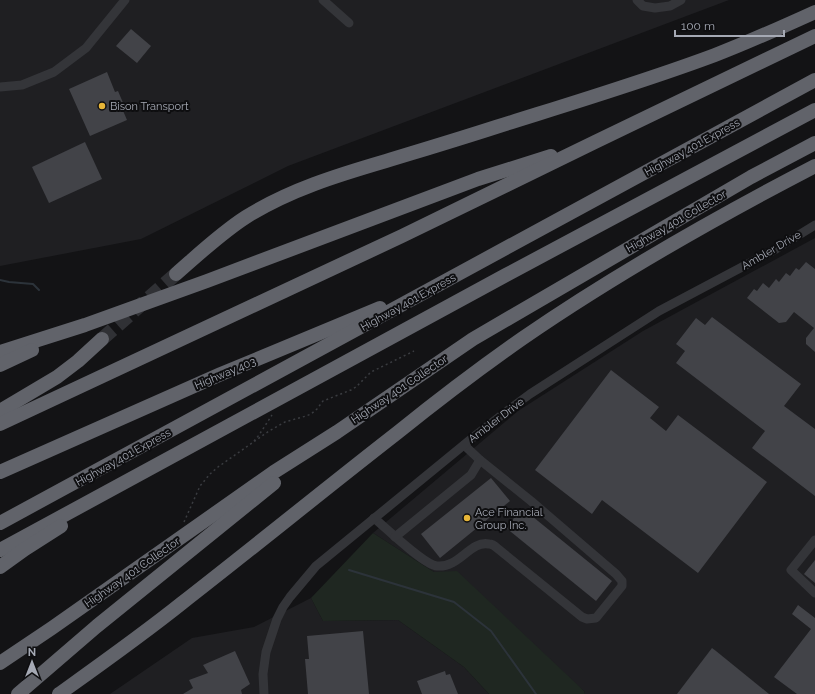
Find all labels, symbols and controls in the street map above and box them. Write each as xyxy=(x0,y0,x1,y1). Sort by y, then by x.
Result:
scale bar xyxy=(675,12,784,38)
text: 100 m xyxy=(681,19,715,33)
place label: Bison Transport xyxy=(110,100,189,113)
marker: Bison Transport xyxy=(97,101,107,111)
street label: Highway 401 Express xyxy=(642,116,742,179)
street label: Highway 401 Collector xyxy=(624,187,729,255)
street label: Ambler Drive xyxy=(739,228,804,273)
street label: Highway 401 Express xyxy=(358,271,458,334)
street label: Highway 401 Collector xyxy=(349,352,450,427)
street label: Highway 403 xyxy=(193,355,258,392)
street label: Ambler Drive xyxy=(466,395,527,446)
street label: Highway 401 Express xyxy=(73,426,173,489)
place label: Ace Financial Group Inc. xyxy=(475,506,543,532)
marker: Ace Financial Group Inc. xyxy=(462,513,472,523)
street label: Highway 401 Collector xyxy=(82,534,183,610)
north arrow xyxy=(12,642,52,682)
text: N xyxy=(28,646,36,659)

